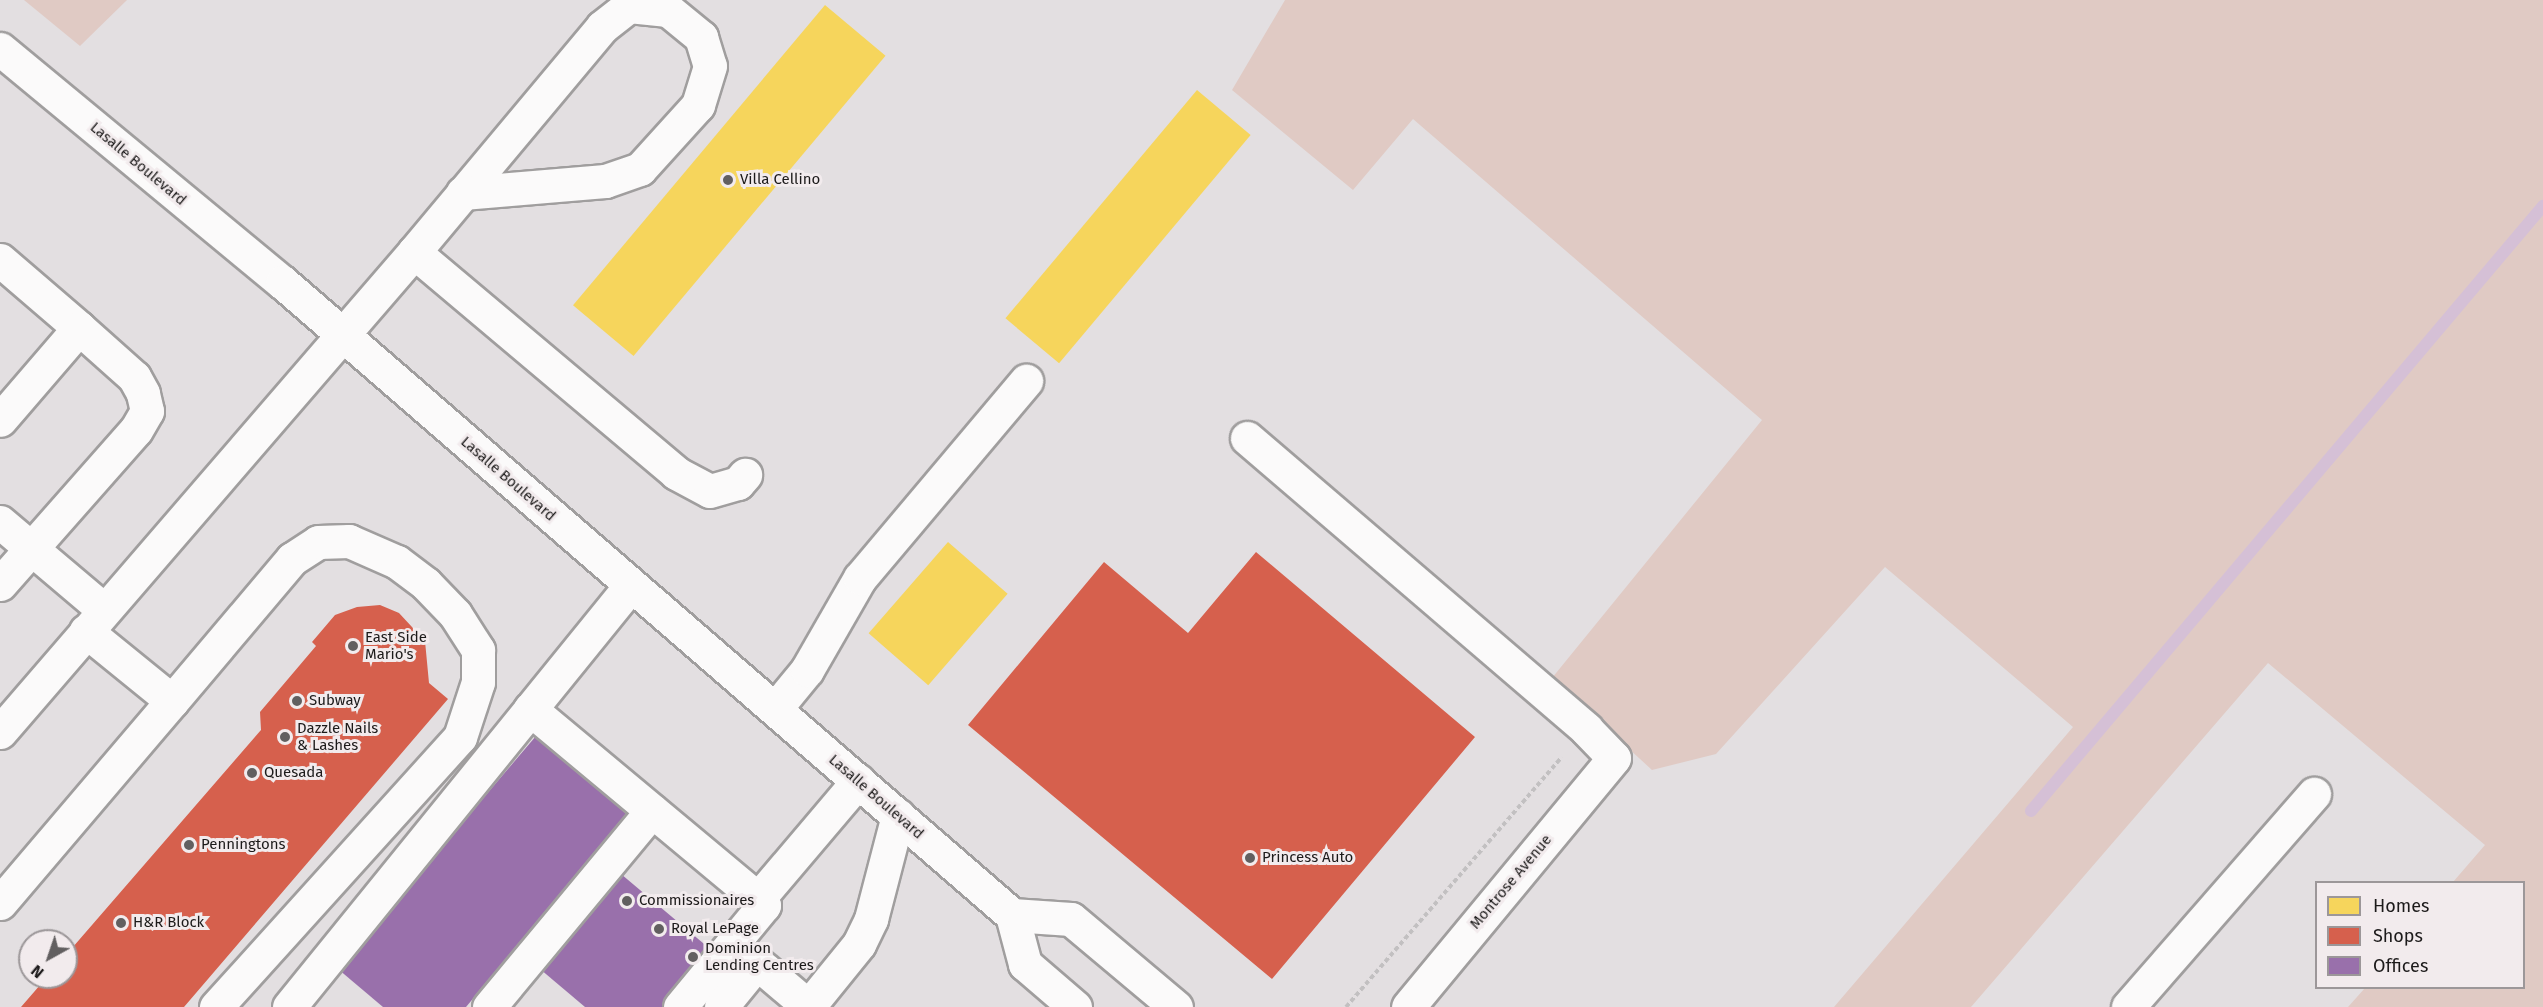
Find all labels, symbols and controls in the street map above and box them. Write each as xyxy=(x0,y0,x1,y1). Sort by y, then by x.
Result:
street label: Lasalle Boulevard xyxy=(86,119,190,209)
place label: Villa Cellino xyxy=(740,171,820,189)
marker: Villa Cellino xyxy=(721,173,735,187)
street label: Lasalle Boulevard xyxy=(457,433,559,525)
place label: East Side Mario's xyxy=(365,628,427,663)
marker: East Side Mario's xyxy=(346,639,360,653)
place label: Subway xyxy=(309,692,361,710)
marker: Subway xyxy=(290,694,304,708)
place label: Dazzle Nails & Lashes xyxy=(297,719,378,754)
marker: Dazzle Nails & Lashes xyxy=(278,730,292,744)
street label: Lasalle Boulevard xyxy=(825,751,927,843)
place label: Quesada xyxy=(264,764,323,782)
marker: Quesada xyxy=(245,766,259,780)
street label: Montrose Avenue xyxy=(1466,831,1556,933)
place label: Penningtons xyxy=(201,836,286,854)
marker: Penningtons xyxy=(182,838,196,852)
place label: Princess Auto xyxy=(1262,849,1353,867)
marker: Princess Auto xyxy=(1243,851,1257,865)
legend xyxy=(2315,881,2525,989)
place label: Commissionaires xyxy=(639,892,754,910)
marker: Commissionaires xyxy=(620,894,634,908)
text: Homes xyxy=(2373,895,2429,917)
place label: H&R Block xyxy=(133,914,204,932)
marker: H&R Block xyxy=(114,916,128,930)
place label: Royal LePage xyxy=(671,920,759,938)
marker: Royal LePage xyxy=(652,922,666,936)
text: Shops xyxy=(2373,925,2423,947)
north arrow xyxy=(18,929,78,989)
place label: Dominion Lending Centres xyxy=(705,939,814,974)
marker: Dominion Lending Centres xyxy=(686,950,700,964)
text: Offices xyxy=(2373,955,2428,977)
text: N xyxy=(27,961,48,982)

